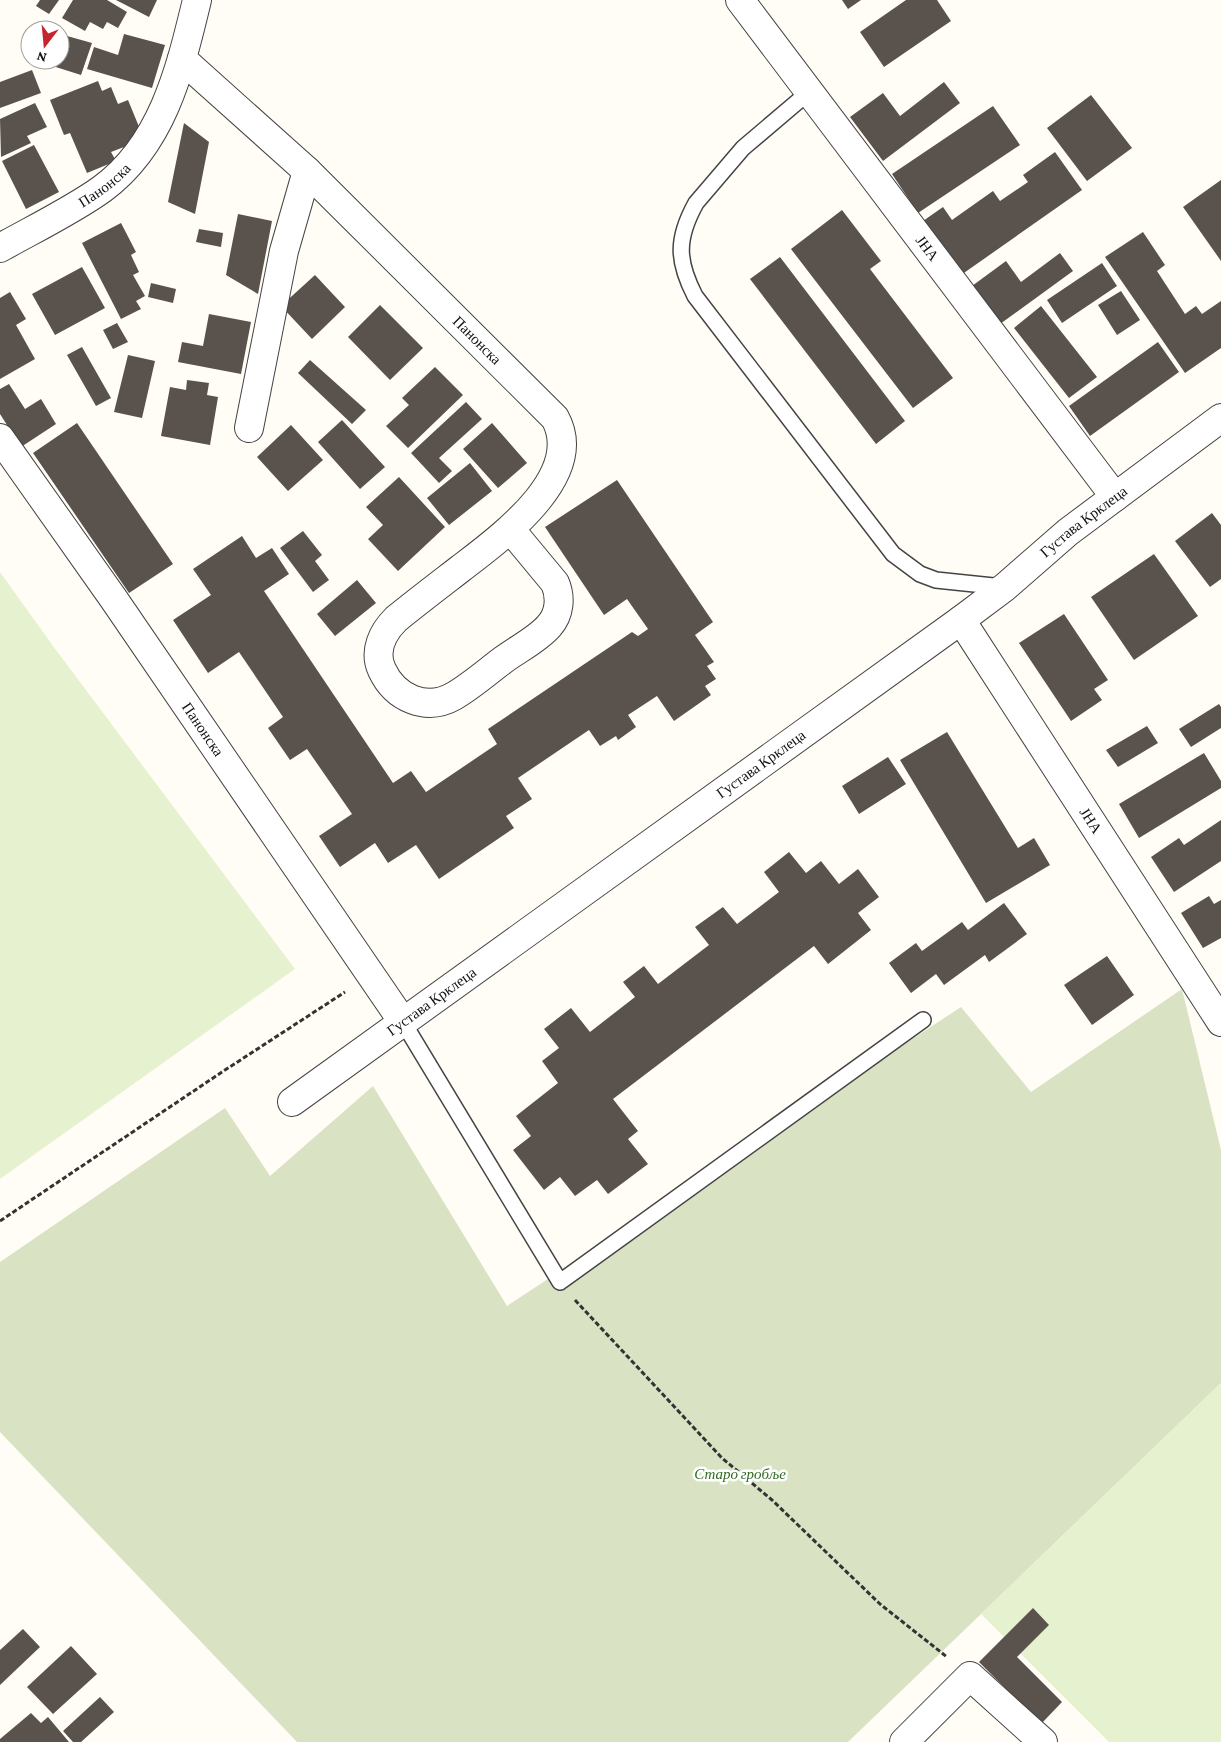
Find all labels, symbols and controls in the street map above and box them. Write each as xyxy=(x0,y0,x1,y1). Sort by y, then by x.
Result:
north arrow xyxy=(20,20,70,70)
text: N xyxy=(34,48,48,67)
street label: Панонска xyxy=(76,160,134,210)
street label: ЈНА xyxy=(913,232,942,264)
street label: Панонска xyxy=(450,313,505,368)
street label: Густава Крклеца xyxy=(1037,483,1131,560)
street label: Панонска xyxy=(179,699,227,759)
street label: Густава Крклеца xyxy=(713,727,809,802)
street label: ЈНА xyxy=(1077,805,1105,837)
street label: Густава Крклеца xyxy=(384,964,479,1039)
park label: Старо гробље xyxy=(694,1466,786,1482)

